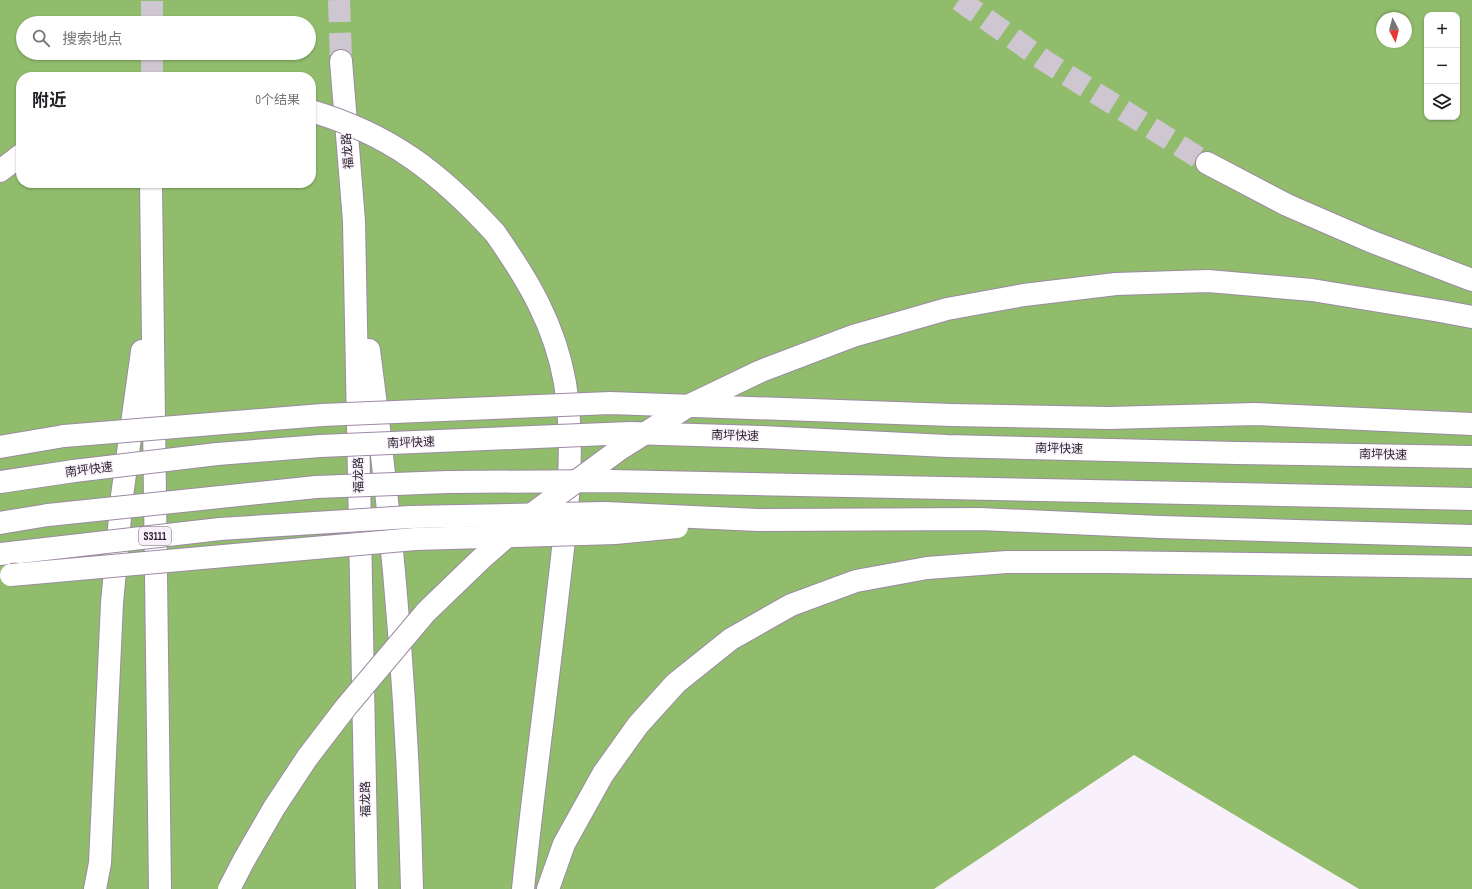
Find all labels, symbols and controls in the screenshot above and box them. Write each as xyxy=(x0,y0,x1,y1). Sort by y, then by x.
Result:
north arrow xyxy=(1376,12,1412,48)
map controls xyxy=(1424,12,1460,120)
button: + xyxy=(1424,12,1460,48)
search box xyxy=(16,16,316,60)
icon: search xyxy=(30,27,52,49)
text: 搜索地点 xyxy=(62,30,122,49)
button: − xyxy=(1424,48,1460,84)
button: layers xyxy=(1424,84,1460,120)
text: 附近 xyxy=(32,91,66,111)
text: 0个结果 xyxy=(255,92,300,108)
street label: 福龙路 xyxy=(339,133,357,169)
street label: 南坪快速 xyxy=(711,428,759,444)
street label: 南坪快速 xyxy=(387,435,435,451)
street label: 南坪快速 xyxy=(1035,441,1083,457)
street label: 南坪快速 xyxy=(1359,447,1407,463)
street label: 福龙路 xyxy=(351,457,367,493)
street label: 南坪快速 xyxy=(64,460,114,480)
road number: S3111 xyxy=(139,527,171,545)
street label: 福龙路 xyxy=(358,781,374,817)

